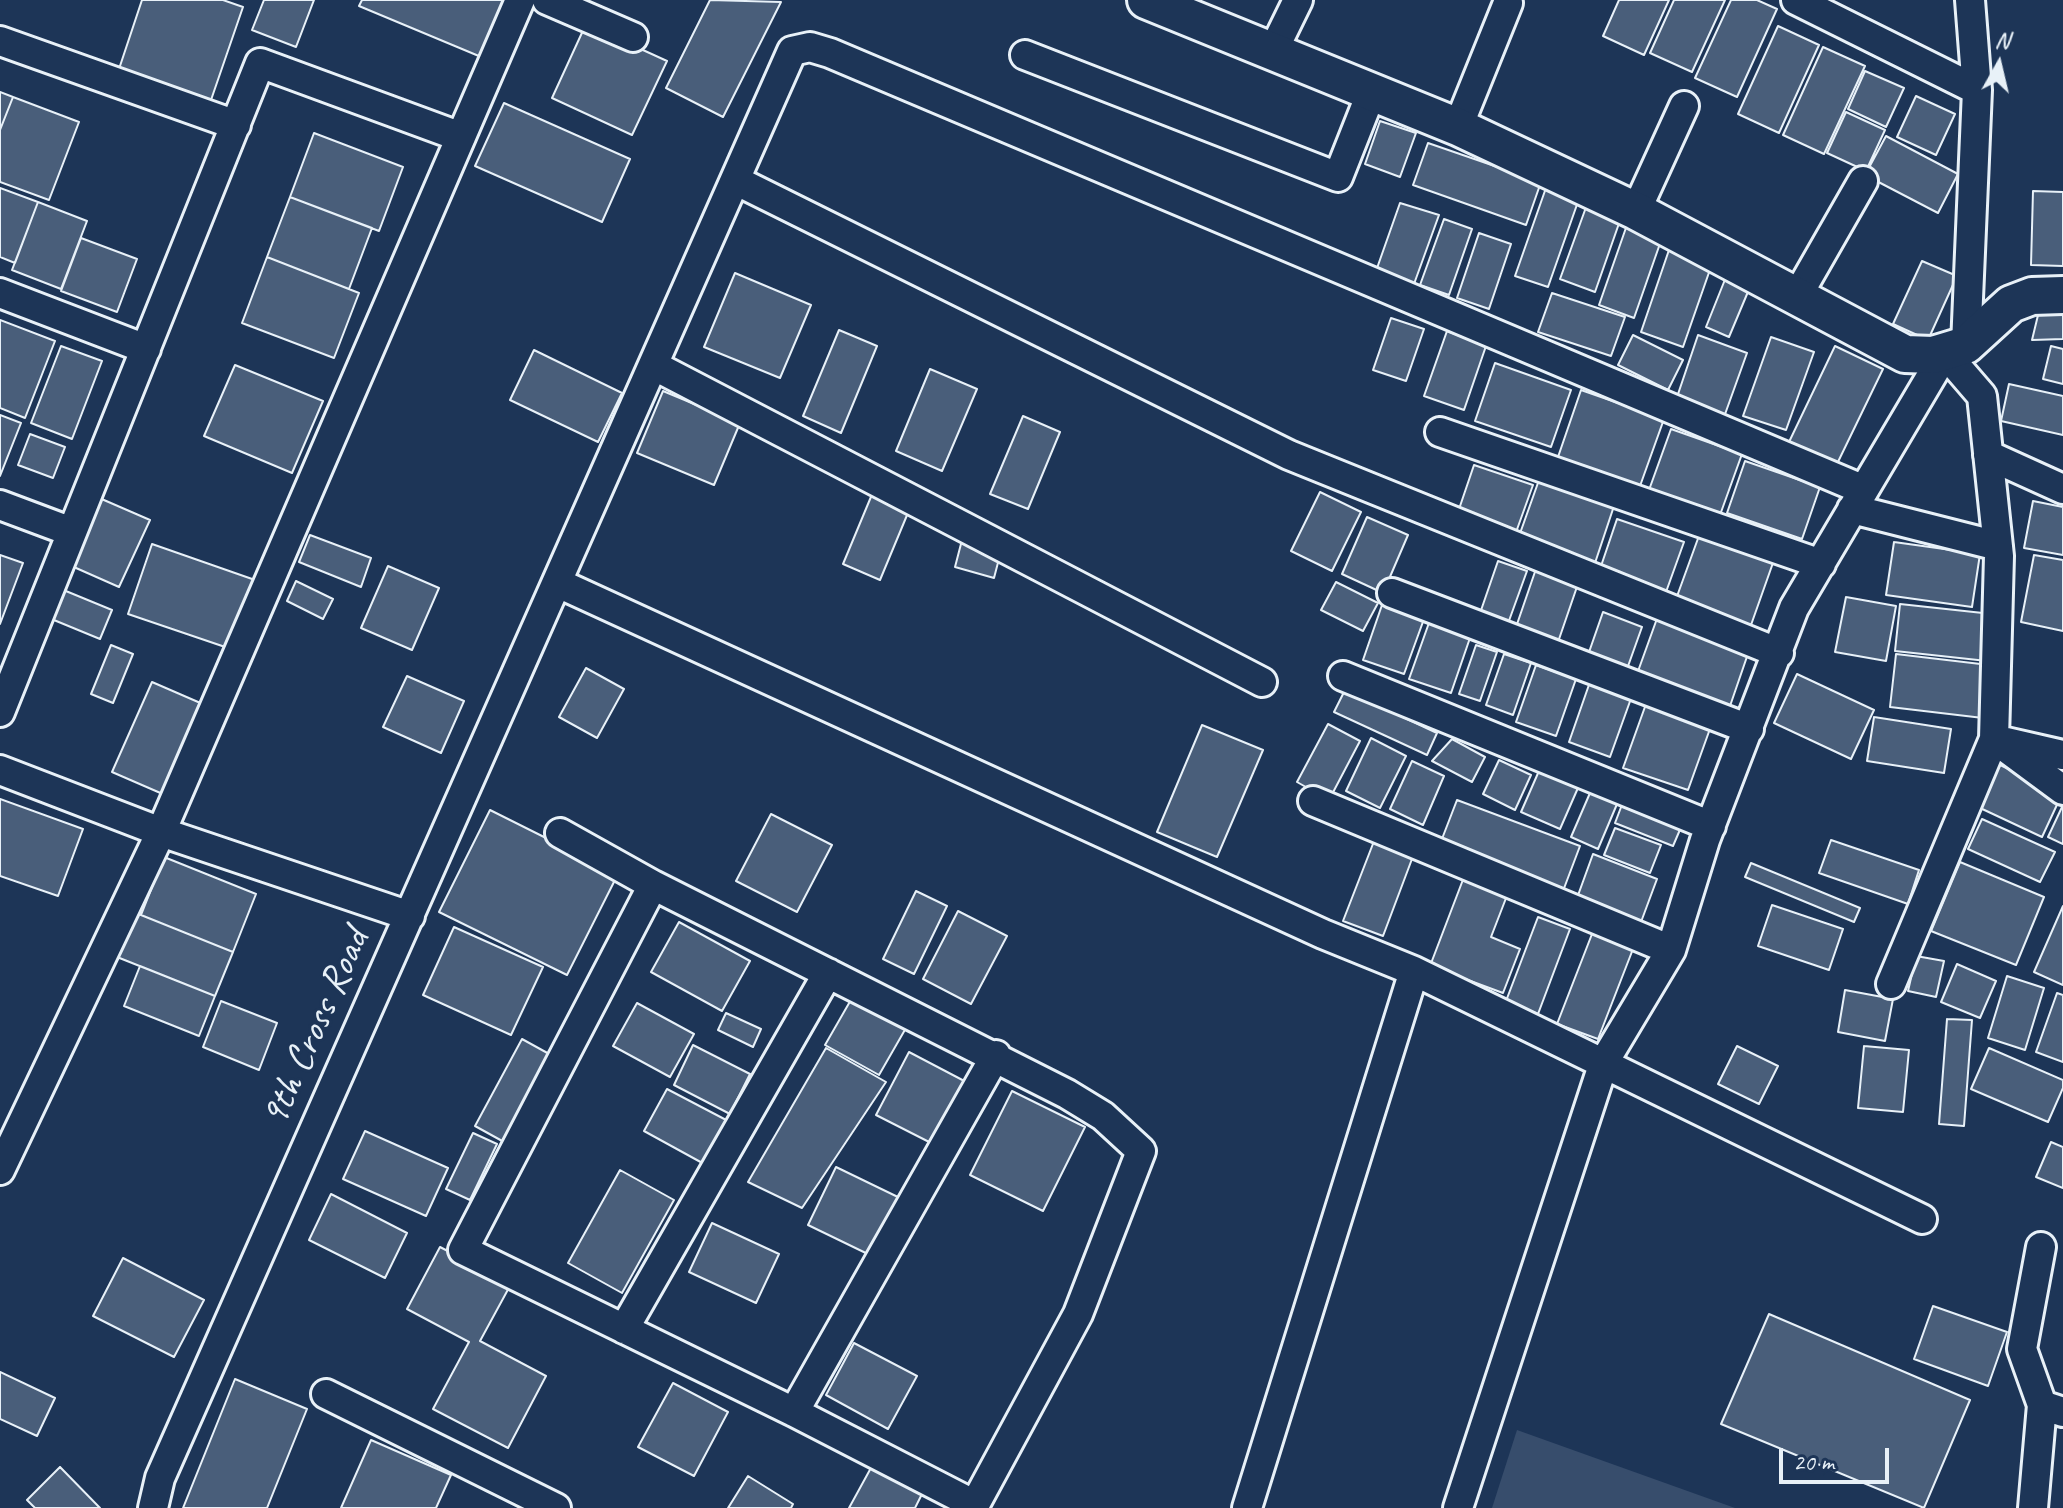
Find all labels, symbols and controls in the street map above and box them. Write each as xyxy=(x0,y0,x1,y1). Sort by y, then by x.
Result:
north arrow xyxy=(1959,24,2039,104)
text: N xyxy=(1994,25,2011,55)
street label: 9th Cross Road xyxy=(251,922,381,1134)
scale bar xyxy=(1783,1432,1893,1482)
text: 20 m xyxy=(1793,1447,1834,1477)

